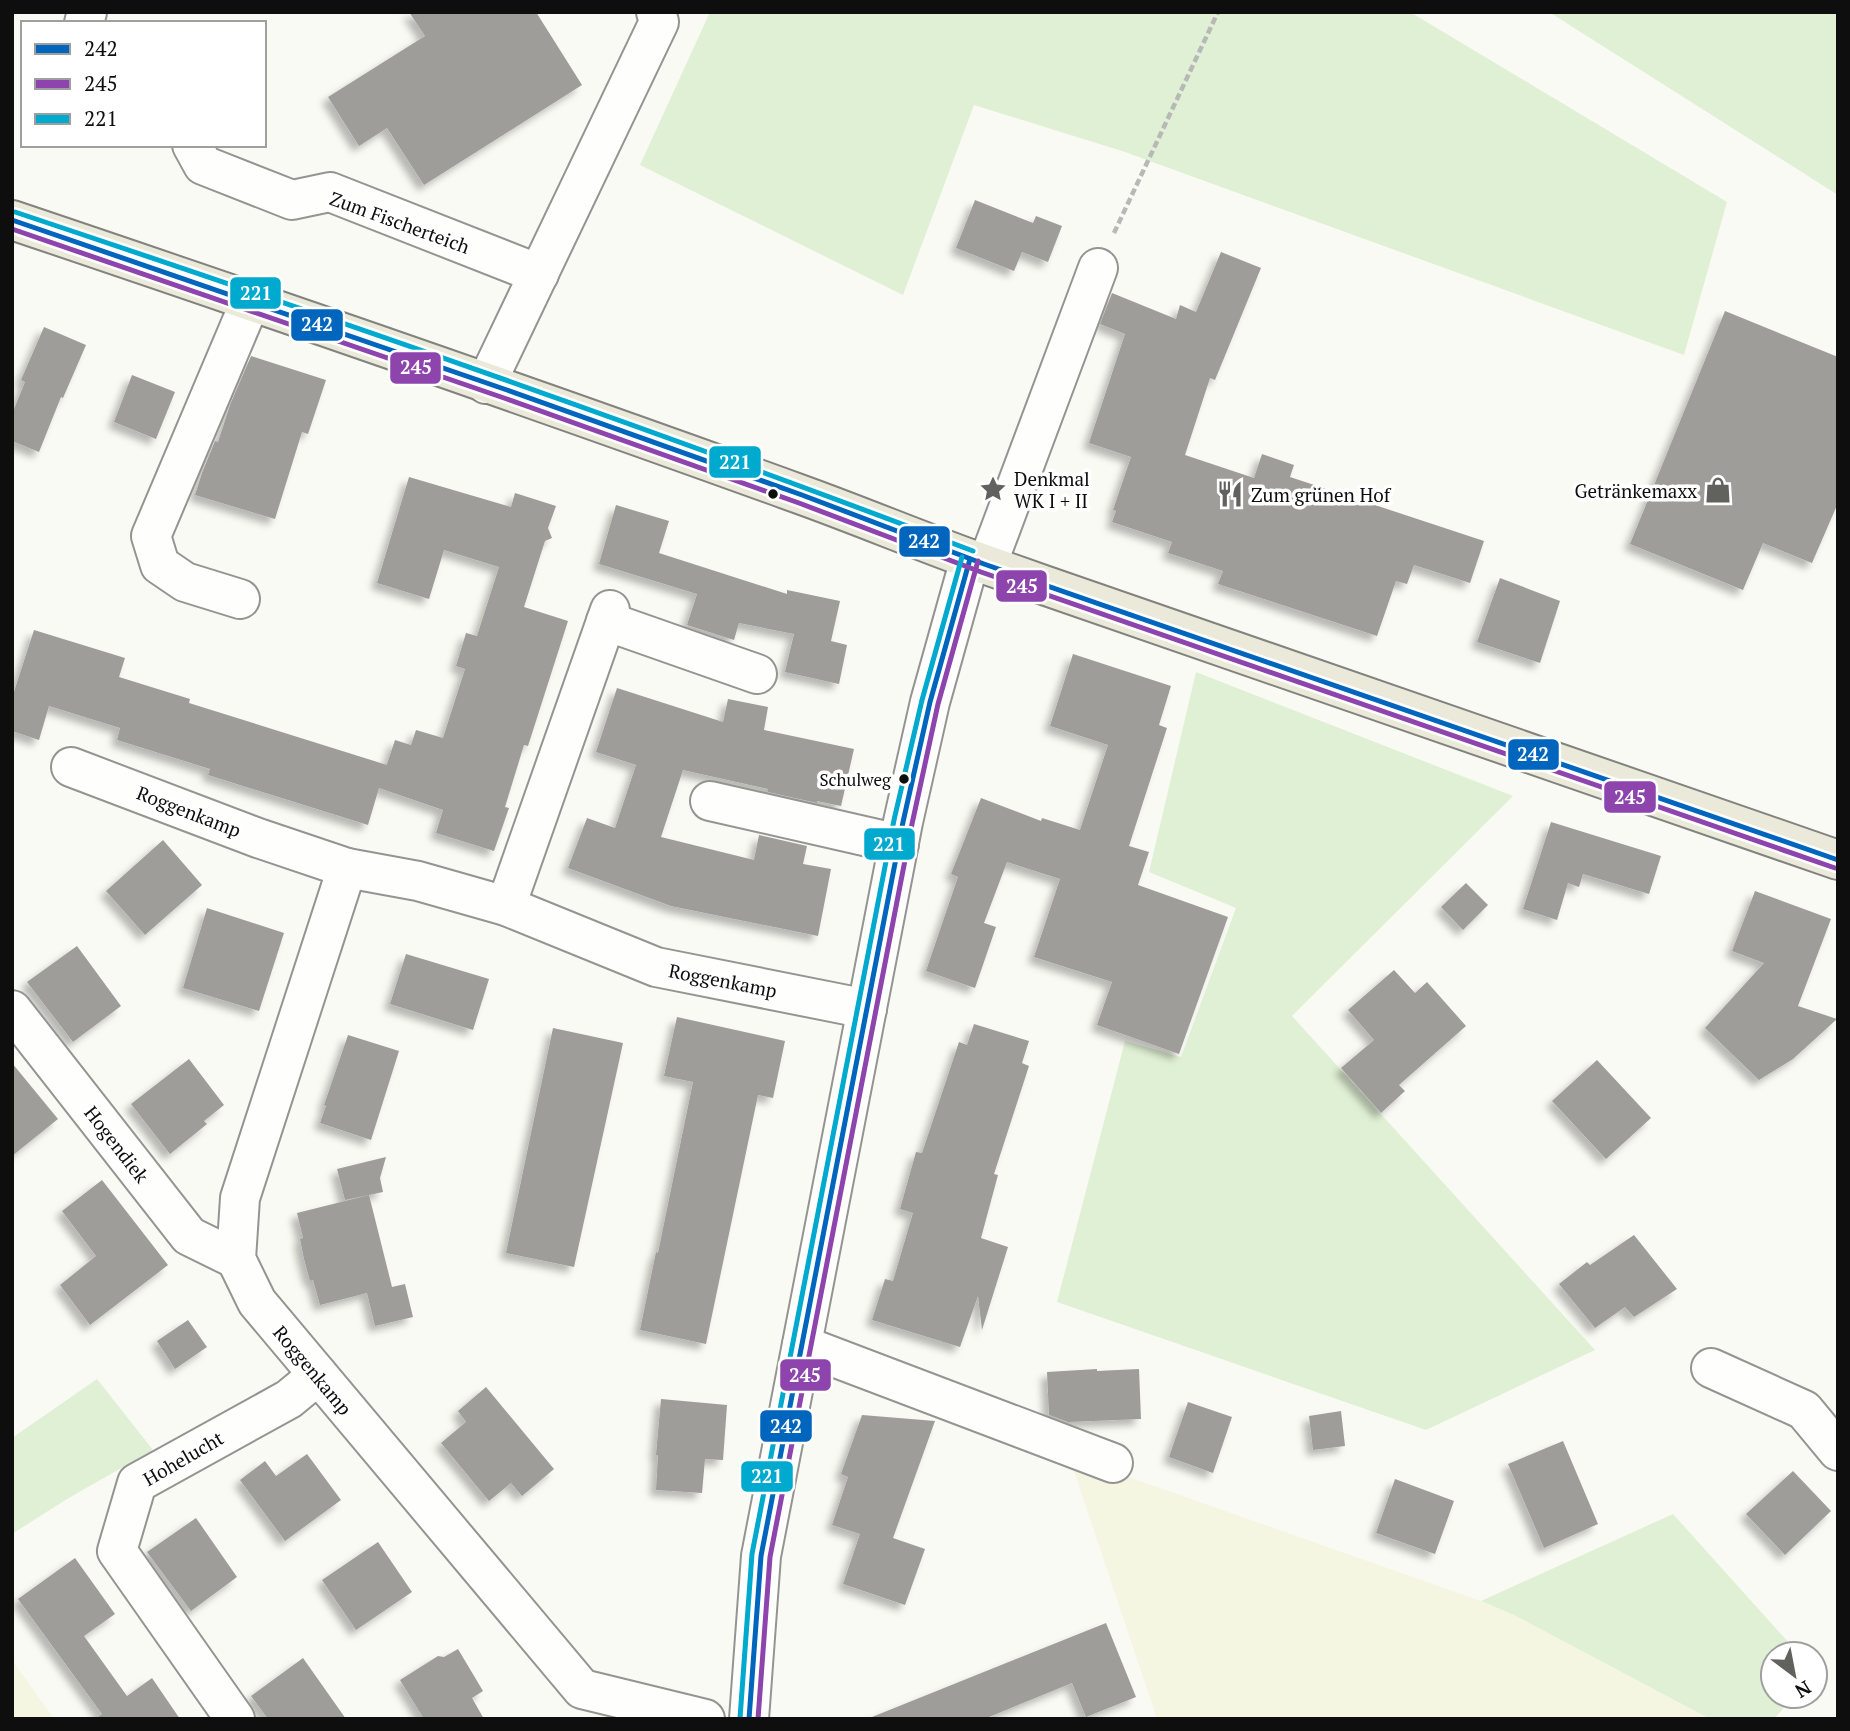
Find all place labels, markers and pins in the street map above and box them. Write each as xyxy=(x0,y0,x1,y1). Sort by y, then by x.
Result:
place label: Denkmal WK I + II xyxy=(1014,466,1090,513)
place icon: Denkmal WK I + II xyxy=(978,474,1008,504)
shop icon: Getränkemaxx xyxy=(1703,475,1733,505)
place label: Getränkemaxx xyxy=(1574,478,1697,503)
restaurant icon: Zum grünen Hof xyxy=(1215,479,1245,509)
place label: Zum grünen Hof xyxy=(1251,482,1392,507)
unlabelled marker xyxy=(766,487,780,501)
place label: Schulweg xyxy=(819,768,892,791)
marker: Schulweg xyxy=(897,772,911,786)

